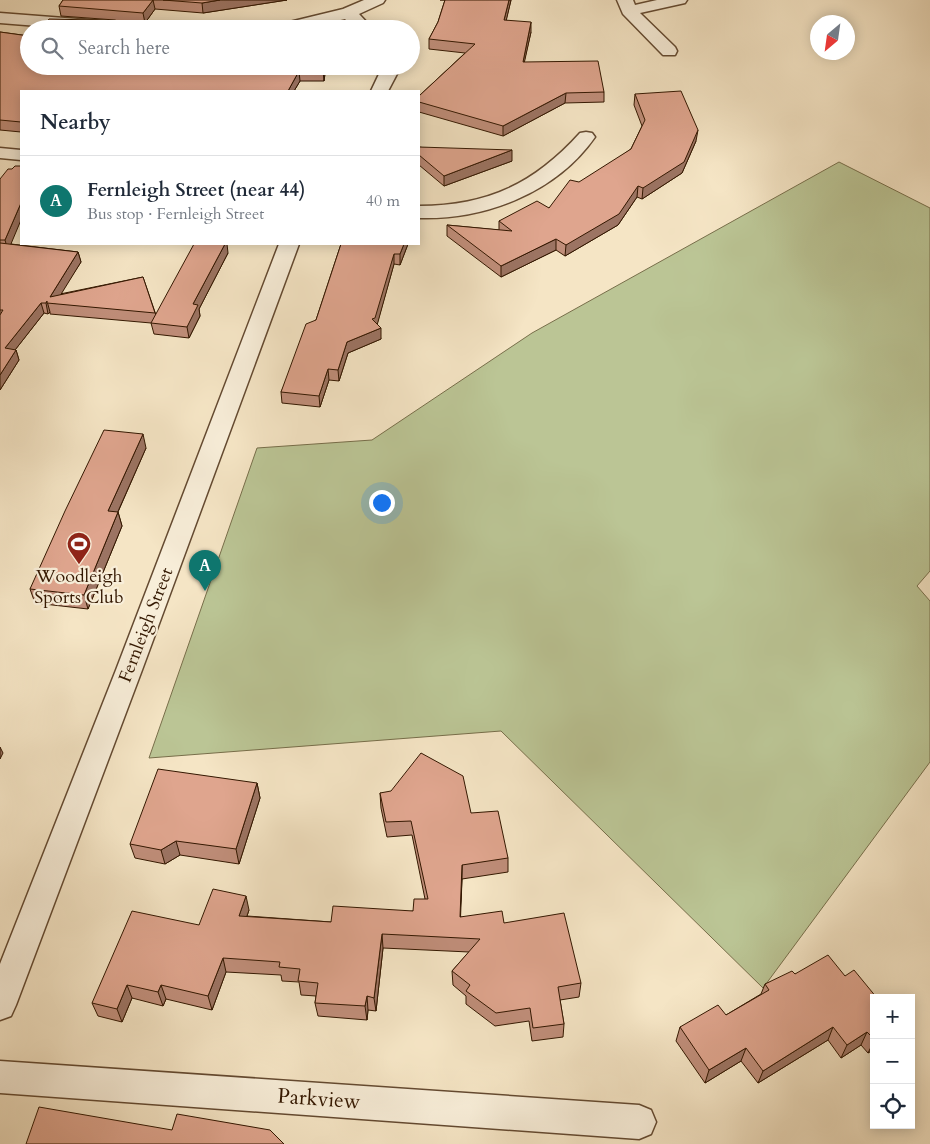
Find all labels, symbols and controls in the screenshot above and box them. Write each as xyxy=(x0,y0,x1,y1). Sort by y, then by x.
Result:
north arrow xyxy=(810,15,855,60)
search box xyxy=(20,20,420,75)
icon: search xyxy=(38,34,66,62)
text: Search here xyxy=(78,35,170,61)
text: Nearby xyxy=(40,108,111,137)
text: Fernleigh Street (near 44) xyxy=(87,177,305,203)
text: A xyxy=(50,190,62,212)
text: 40 m xyxy=(366,190,400,212)
text: Bus stop · Fernleigh Street xyxy=(87,203,264,225)
your location xyxy=(369,490,395,516)
sports icon: Woodleigh Sports Club xyxy=(66,531,92,565)
pin: A xyxy=(189,550,221,591)
place label: Woodleigh Sports Club xyxy=(34,564,124,610)
street label: Fernleigh Street xyxy=(113,564,179,686)
map controls xyxy=(870,994,915,1129)
button: + xyxy=(870,994,915,1039)
button: − xyxy=(870,1039,915,1084)
street label: Parkview xyxy=(276,1082,362,1116)
button: locate xyxy=(870,1084,915,1129)

